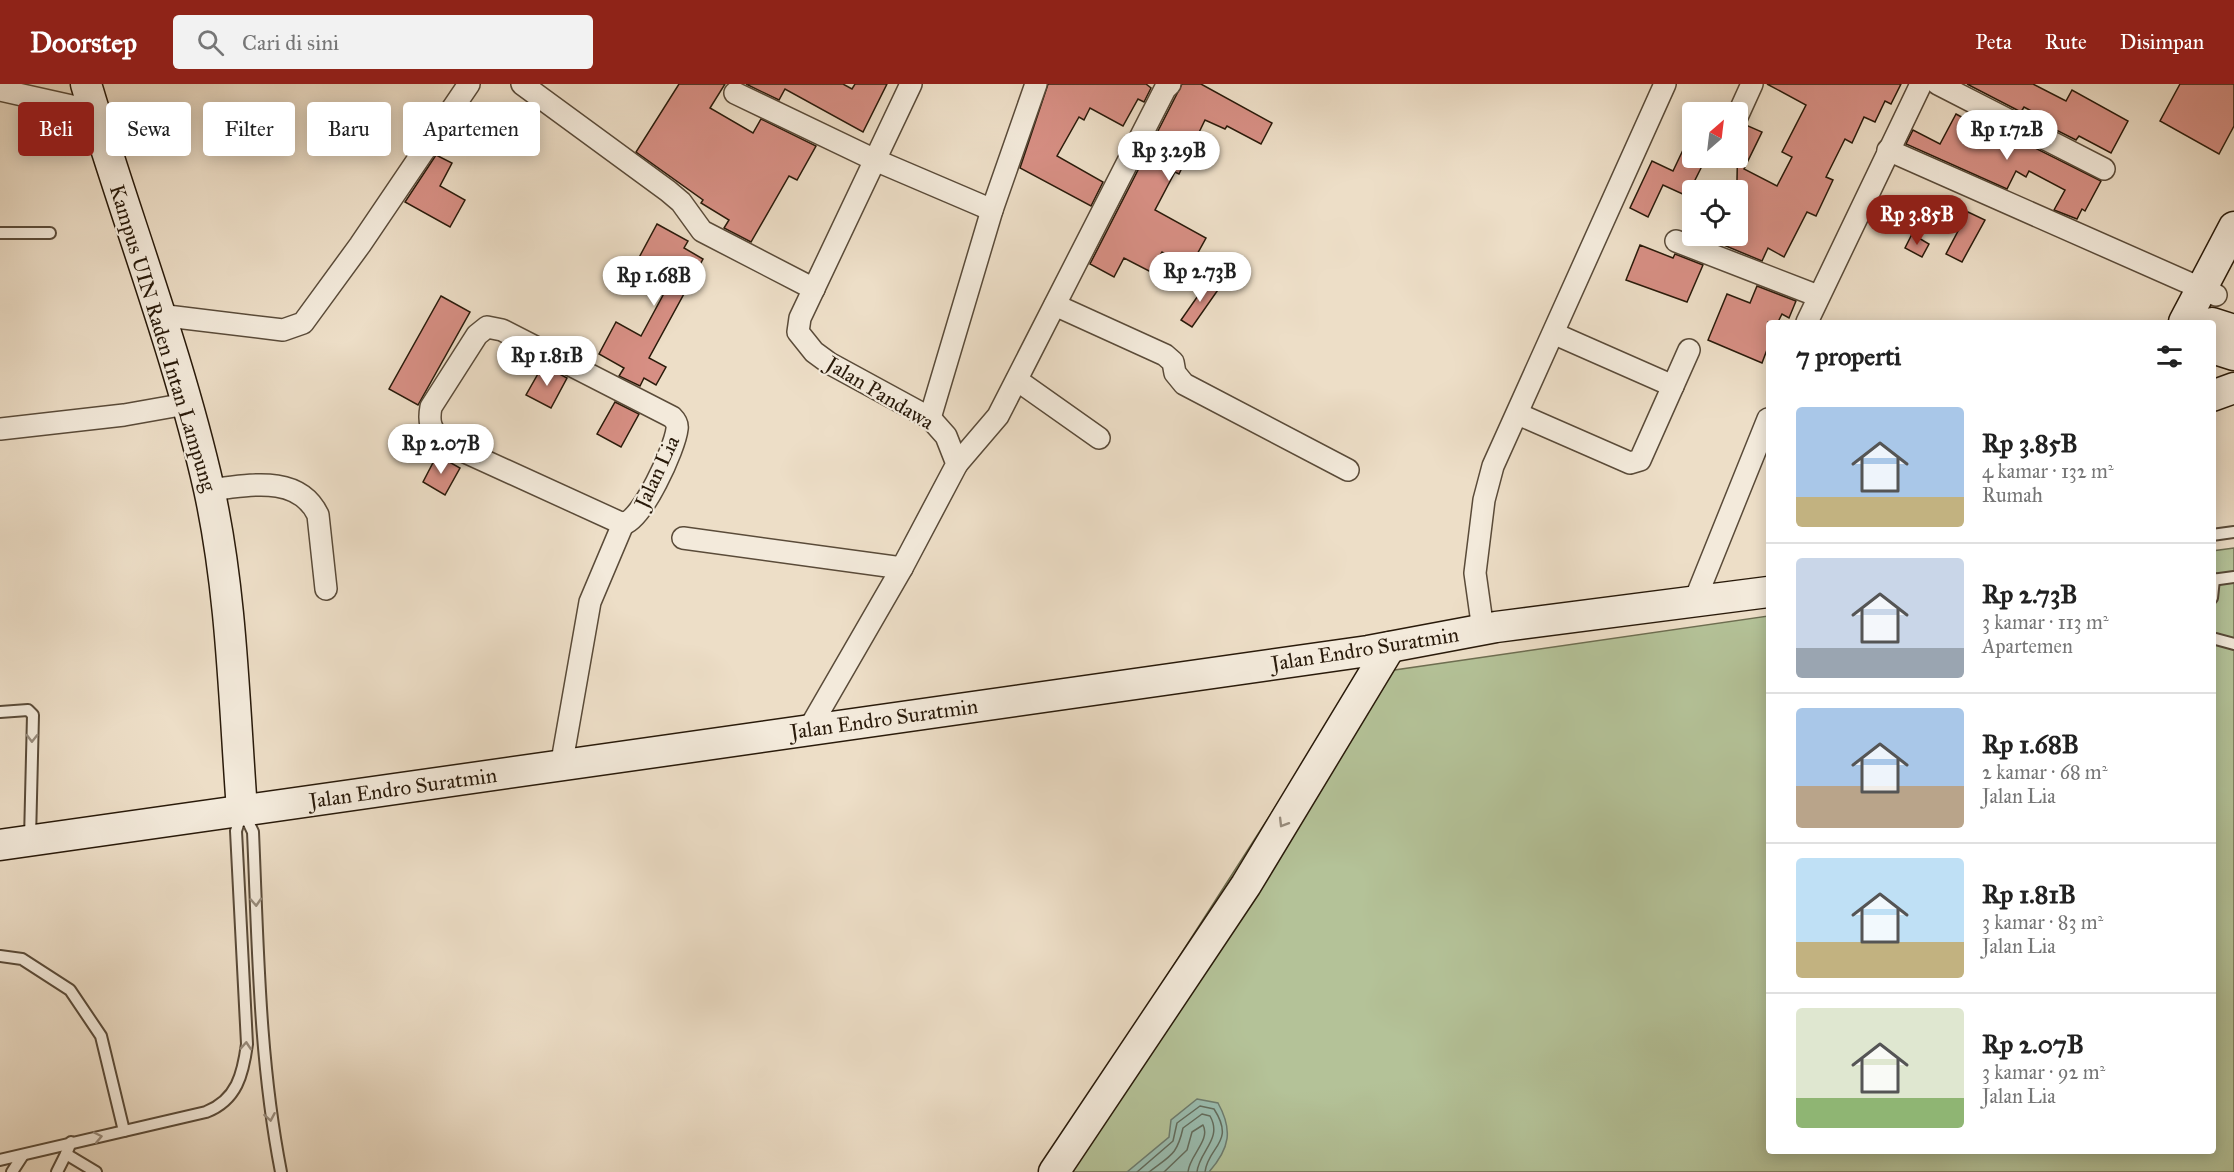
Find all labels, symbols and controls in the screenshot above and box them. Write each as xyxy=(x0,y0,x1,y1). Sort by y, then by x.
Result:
search box xyxy=(173,15,593,69)
text: Doorstep xyxy=(30,25,137,60)
icon: search xyxy=(194,26,227,59)
text: Cari di sini xyxy=(242,29,339,56)
text: Peta xyxy=(1975,29,2012,55)
text: Rute xyxy=(2045,29,2087,55)
text: Disimpan xyxy=(2120,29,2204,55)
chip: Beli xyxy=(18,102,94,156)
chip: Sewa xyxy=(106,102,191,156)
chip: Filter xyxy=(203,102,295,156)
chip: Baru xyxy=(307,102,391,156)
chip: Apartemen xyxy=(403,102,540,156)
north arrow xyxy=(1682,102,1748,168)
map controls xyxy=(1682,102,1748,246)
pin: Rp 1.72B xyxy=(1945,110,2069,161)
text: Rp 1.72B xyxy=(1970,117,2044,141)
pin: Rp 3.29B xyxy=(1107,131,1231,182)
text: Rp 3.29B xyxy=(1132,138,1206,162)
button: locate xyxy=(1682,180,1748,246)
street label: Kampus UIN Raden Intan Lampung xyxy=(104,181,222,495)
pin: Rp 3.85B xyxy=(1855,195,1979,246)
text: Rp 3.85B xyxy=(1880,202,1954,226)
pin: Rp 2.73B xyxy=(1138,252,1262,303)
pin: Rp 1.68B xyxy=(592,256,716,307)
text: Rp 2.73B xyxy=(1163,259,1237,283)
text: Rp 1.68B xyxy=(617,263,691,287)
pin: Rp 1.81B xyxy=(485,336,609,387)
text: 7 properti xyxy=(1796,340,1901,372)
icon: filters xyxy=(2153,340,2186,373)
text: Rp 1.81B xyxy=(511,343,583,367)
street label: Jalan Pandawa xyxy=(820,350,939,435)
pin: Rp 2.07B xyxy=(379,424,503,475)
text: Rp 3.85B xyxy=(1982,427,2078,459)
text: Rp 2.07B xyxy=(402,431,480,455)
street label: Jalan Lia xyxy=(628,431,685,514)
icon: home xyxy=(1844,431,1916,503)
text: 4 kamar · 132 m² xyxy=(1982,459,2114,483)
text: Rumah xyxy=(1982,483,2043,507)
text: Rp 2.73B xyxy=(1982,578,2078,610)
icon: home xyxy=(1844,582,1916,654)
text: 3 kamar · 113 m² xyxy=(1982,610,2109,634)
street label: Jalan Endro Suratmin xyxy=(1267,621,1461,677)
text: Apartemen xyxy=(1982,634,2073,658)
street label: Jalan Endro Suratmin xyxy=(786,693,980,745)
text: Rp 1.68B xyxy=(1982,728,2079,760)
icon: home xyxy=(1844,732,1916,804)
one-way arrow xyxy=(26,734,39,743)
text: 2 kamar · 68 m² xyxy=(1982,760,2107,784)
street label: Jalan Endro Suratmin xyxy=(305,762,499,814)
text: Jalan Lia xyxy=(1982,784,2056,808)
one-way arrow xyxy=(1279,817,1291,827)
text: Rp 1.81B xyxy=(1982,878,2076,910)
icon: home xyxy=(1844,882,1916,954)
one-way arrow xyxy=(250,897,263,906)
text: 3 kamar · 83 m² xyxy=(1982,910,2103,934)
text: Jalan Lia xyxy=(1982,934,2056,958)
text: Rp 2.07B xyxy=(1982,1028,2084,1060)
icon: home xyxy=(1844,1032,1916,1104)
one-way arrow xyxy=(239,1041,252,1050)
text: 3 kamar · 92 m² xyxy=(1982,1060,2105,1084)
text: Jalan Lia xyxy=(1982,1084,2056,1108)
one-way arrow xyxy=(263,1112,276,1122)
one-way arrow xyxy=(92,1131,102,1144)

